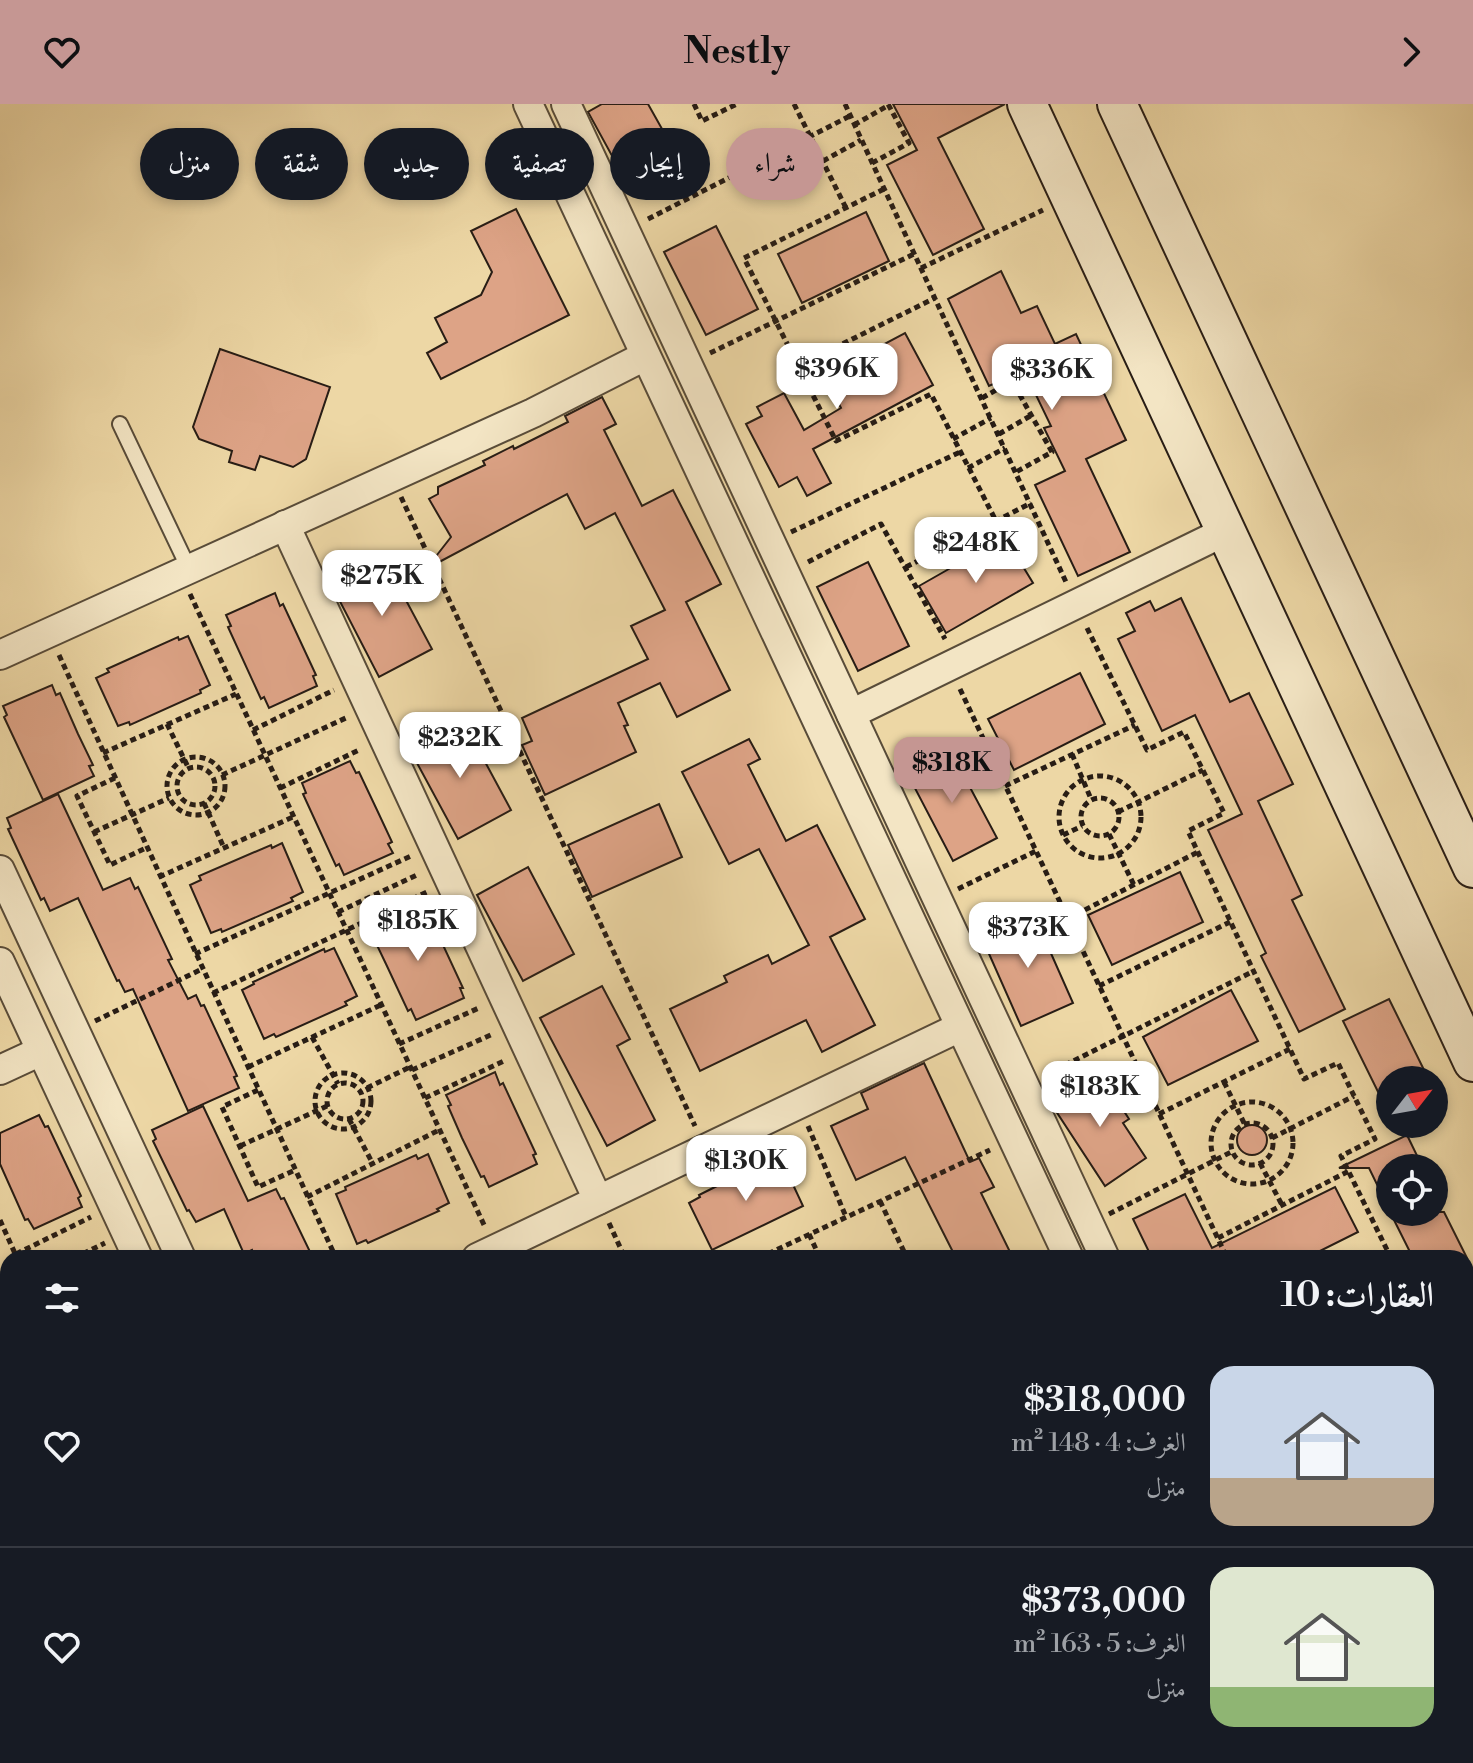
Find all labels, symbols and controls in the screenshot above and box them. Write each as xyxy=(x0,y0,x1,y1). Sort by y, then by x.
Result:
icon: heart xyxy=(40,30,84,74)
text: Nestly xyxy=(683,30,790,75)
icon: forward xyxy=(1389,30,1433,74)
chip: منزل xyxy=(140,128,239,200)
chip: شقة xyxy=(255,128,348,200)
chip: جديد xyxy=(364,128,469,200)
chip: تصفية xyxy=(485,128,594,200)
chip: إيجار xyxy=(610,128,710,200)
chip: شراء xyxy=(726,128,824,200)
pin: $396K xyxy=(781,343,893,411)
pin: $336K xyxy=(996,344,1108,412)
text: $396K xyxy=(795,353,879,385)
text: $336K xyxy=(1010,354,1094,386)
pin: $248K xyxy=(920,517,1032,585)
text: $248K xyxy=(933,527,1019,559)
pin: $275K xyxy=(326,550,438,618)
text: $275K xyxy=(340,560,424,592)
pin: $232K xyxy=(404,712,516,780)
text: $232K xyxy=(418,722,502,754)
pin: $318K xyxy=(896,737,1008,805)
text: $318K xyxy=(912,747,992,779)
pin: $185K xyxy=(362,895,474,963)
pin: $373K xyxy=(972,902,1084,970)
text: $185K xyxy=(377,905,459,937)
text: $373K xyxy=(987,912,1069,944)
pin: $183K xyxy=(1044,1061,1156,1129)
north arrow xyxy=(1376,1066,1448,1138)
map controls xyxy=(1376,1066,1448,1226)
text: $183K xyxy=(1060,1071,1140,1103)
pin: $130K xyxy=(690,1135,802,1203)
text: $130K xyxy=(704,1145,788,1177)
button: locate xyxy=(1376,1154,1448,1226)
text: العقارات: 10 xyxy=(1280,1275,1434,1317)
icon: filters xyxy=(40,1276,84,1320)
text: $318,000 xyxy=(1024,1380,1186,1422)
icon: home xyxy=(1274,1398,1370,1494)
icon: heart xyxy=(40,1424,84,1468)
text: الغرف: 4 · 148 m² xyxy=(1011,1427,1186,1459)
text: منزل xyxy=(1146,1472,1186,1504)
text: $373,000 xyxy=(1021,1581,1186,1623)
icon: home xyxy=(1274,1599,1370,1695)
icon: heart xyxy=(40,1625,84,1669)
text: الغرف: 5 · 163 m² xyxy=(1014,1628,1186,1660)
text: منزل xyxy=(1146,1673,1186,1705)

